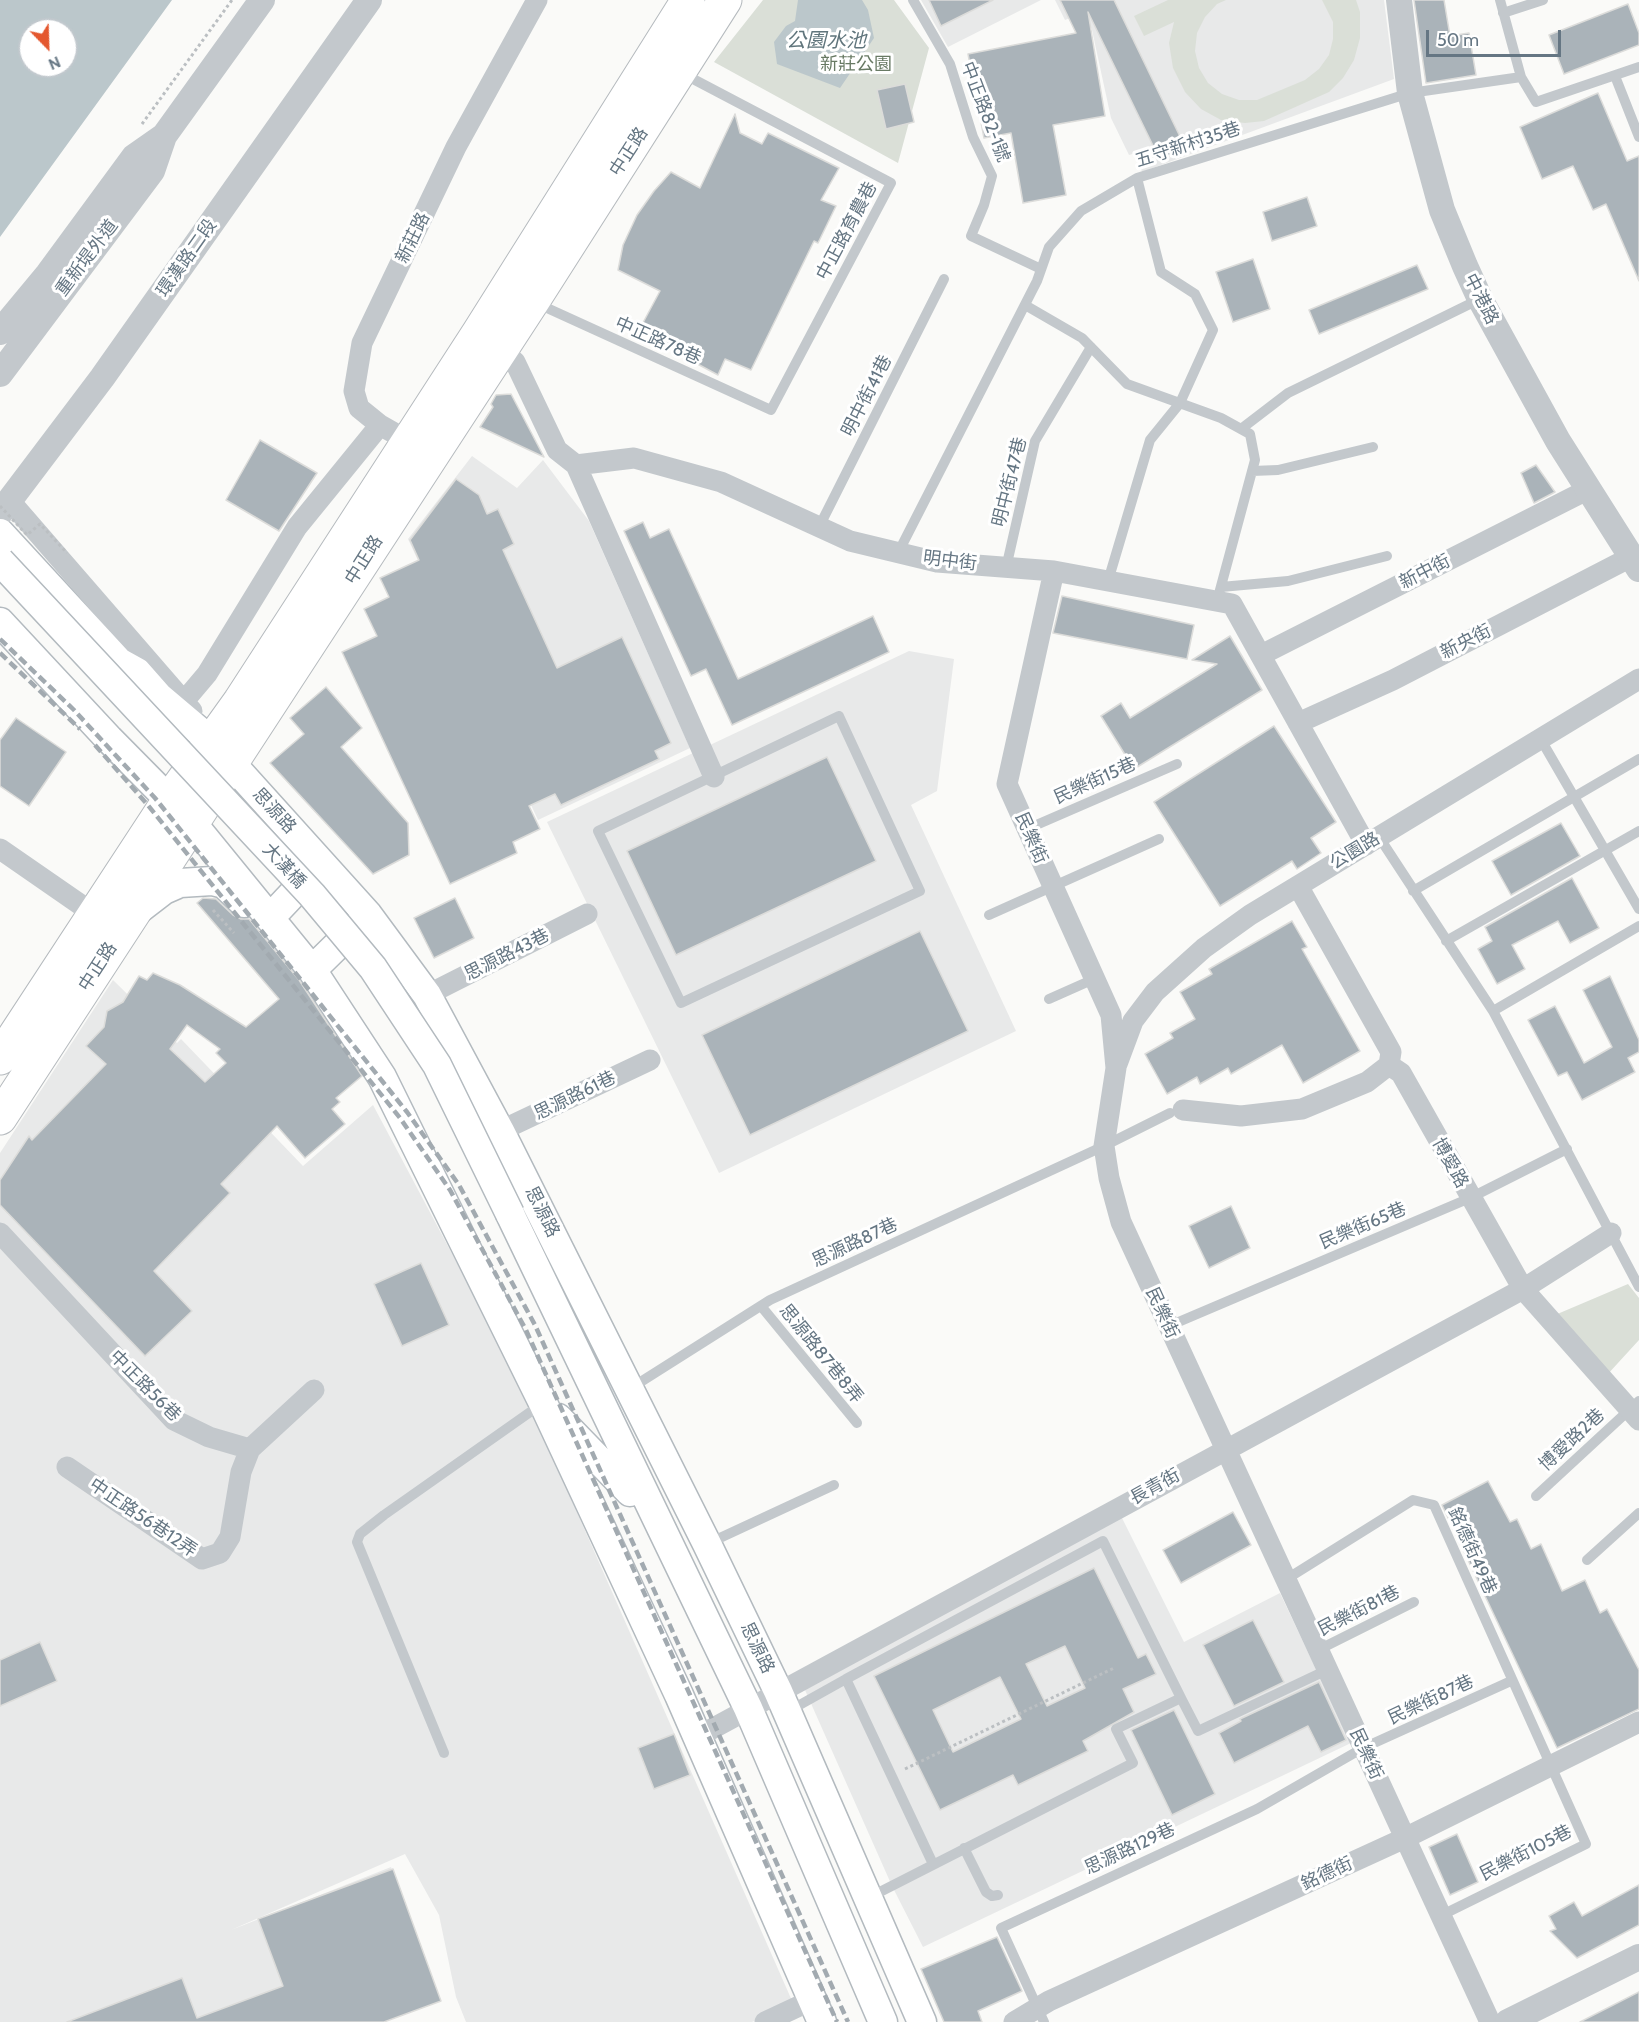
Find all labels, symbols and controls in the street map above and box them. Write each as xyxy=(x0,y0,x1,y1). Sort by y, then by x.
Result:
north arrow xyxy=(18,18,78,78)
scale bar xyxy=(1429,18,1564,56)
water label: 公園水池 xyxy=(786,29,866,53)
text: 50 m xyxy=(1437,29,1479,51)
text: N xyxy=(46,52,63,74)
park label: 新莊公園 xyxy=(820,54,892,76)
street label: 中正路82-1號 xyxy=(956,59,1014,165)
street label: 五守新村35巷 xyxy=(1133,118,1243,172)
street label: 中正路 xyxy=(605,123,653,181)
street label: 中正路育農巷 xyxy=(812,178,882,284)
street label: 新莊路 xyxy=(391,209,435,267)
street label: 環漢路二段 xyxy=(152,215,222,301)
street label: 重新堤外道 xyxy=(51,216,123,300)
street label: 中港路 xyxy=(1459,270,1503,328)
street label: 中正路78巷 xyxy=(612,312,704,370)
street label: 明中街41巷 xyxy=(837,352,897,440)
street label: 明中街47巷 xyxy=(988,435,1032,529)
street label: 中正路 xyxy=(341,531,387,589)
street label: 明中街 xyxy=(922,547,978,575)
street label: 新中街 xyxy=(1396,550,1454,594)
street label: 新央街 xyxy=(1437,620,1495,664)
street label: 民樂街15巷 xyxy=(1051,753,1139,809)
street label: 思源路 xyxy=(248,784,300,838)
street label: 民樂街 xyxy=(1010,809,1052,867)
street label: 公園路 xyxy=(1326,828,1384,874)
street label: 大漢橋 xyxy=(258,839,310,893)
street label: 思源路43巷 xyxy=(461,924,553,986)
street label: 中正路 xyxy=(74,938,122,996)
street label: 思源路61巷 xyxy=(531,1067,619,1125)
street label: 博愛路 xyxy=(1427,1134,1473,1192)
street label: 思源路 xyxy=(520,1183,564,1241)
street label: 民樂街65巷 xyxy=(1316,1198,1410,1254)
street label: 思源路87巷 xyxy=(809,1214,901,1272)
street label: 民樂街 xyxy=(1141,1284,1183,1342)
street label: 思源路87巷8弄 xyxy=(775,1300,867,1408)
street label: 中正路56巷 xyxy=(105,1346,185,1426)
street label: 博愛路2巷 xyxy=(1535,1404,1609,1476)
street label: 長青街 xyxy=(1126,1464,1184,1510)
street label: 中正路56巷12弄 xyxy=(85,1474,201,1562)
street label: 銘德街49巷 xyxy=(1443,1504,1501,1598)
street label: 民樂街81巷 xyxy=(1315,1581,1403,1641)
street label: 思源路 xyxy=(735,1619,779,1677)
street label: 民樂街87巷 xyxy=(1385,1671,1477,1729)
street label: 民樂街 xyxy=(1345,1725,1387,1783)
street label: 思源路129巷 xyxy=(1081,1819,1179,1879)
street label: 民樂街105巷 xyxy=(1476,1821,1576,1885)
street label: 銘德街 xyxy=(1298,1853,1356,1895)

